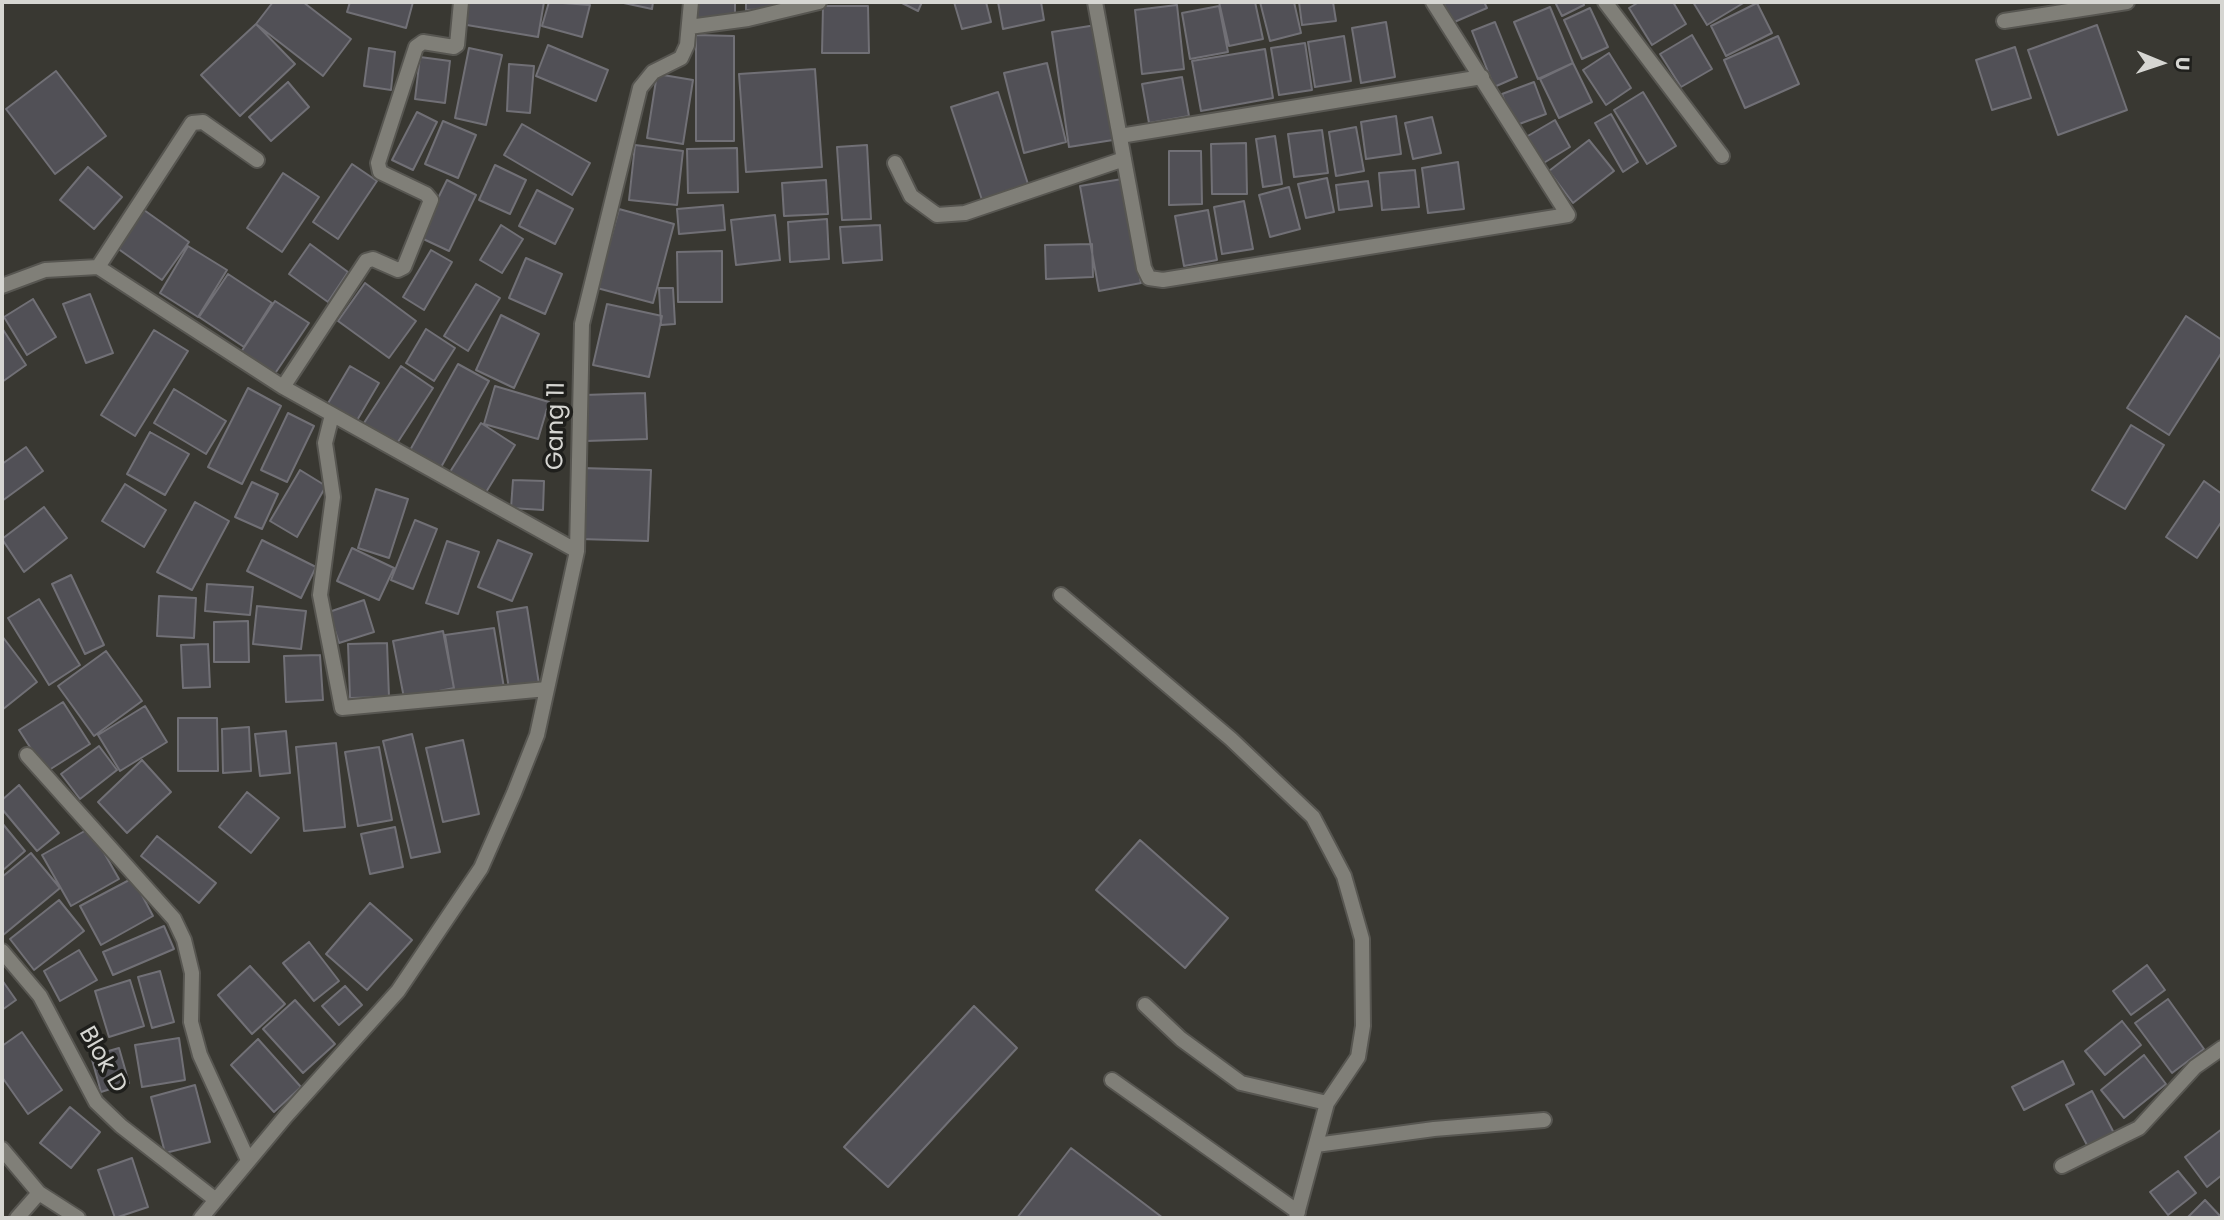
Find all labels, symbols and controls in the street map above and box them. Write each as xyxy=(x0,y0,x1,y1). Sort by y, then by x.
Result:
north arrow xyxy=(2126,28,2196,98)
text: U xyxy=(2169,57,2196,71)
street label: Gang 11 xyxy=(542,382,572,470)
street label: Blok D xyxy=(72,1022,132,1098)

